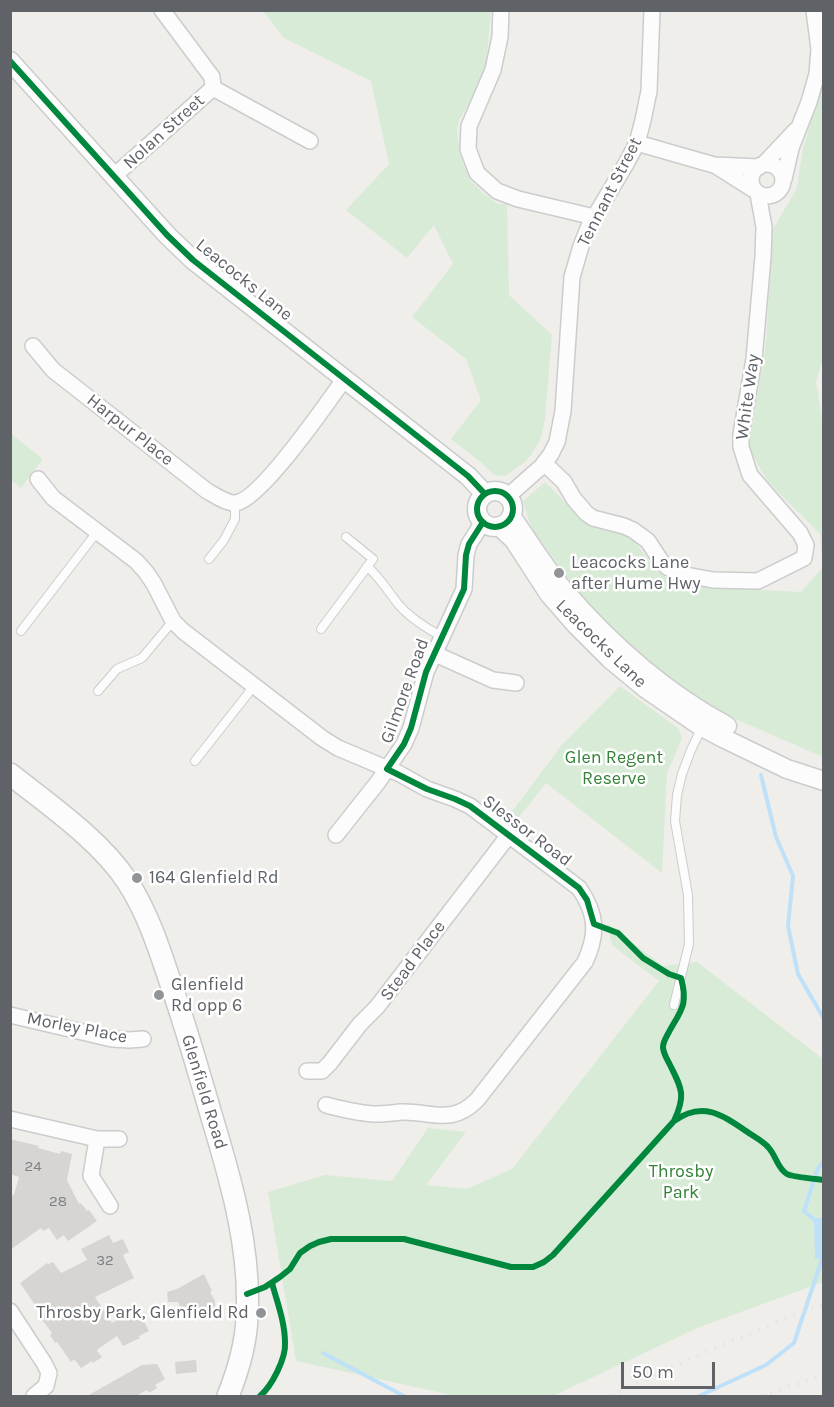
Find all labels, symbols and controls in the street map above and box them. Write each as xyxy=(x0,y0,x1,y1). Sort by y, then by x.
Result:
street label: Nolan Street xyxy=(119,90,209,174)
street label: Tennant Street xyxy=(573,134,647,250)
street label: Leacocks Lane xyxy=(191,234,297,326)
street label: White Way xyxy=(731,353,765,441)
street label: Harpur Place xyxy=(82,389,178,471)
place label: Leacocks Lane after Hume Hwy xyxy=(571,552,701,594)
marker: Leacocks Lane after Hume Hwy xyxy=(552,566,566,580)
street label: Leacocks Lane xyxy=(551,595,651,693)
street label: Gilmore Road xyxy=(376,636,434,746)
park label: Glen Regent Reserve xyxy=(565,747,663,789)
street label: Slessor Road xyxy=(478,790,576,872)
place label: 164 Glenfield Rd xyxy=(149,867,279,889)
marker: 164 Glenfield Rd xyxy=(130,871,144,885)
street label: Stead Place xyxy=(376,916,450,1006)
place label: Glenfield Rd opp 6 xyxy=(171,974,244,1016)
marker: Glenfield Rd opp 6 xyxy=(152,988,166,1002)
street label: Morley Place xyxy=(25,1008,129,1048)
street label: Glenfield Road xyxy=(176,1032,232,1152)
house number: 24 xyxy=(24,1158,42,1176)
park label: Throsby Park xyxy=(649,1161,713,1204)
house number: 28 xyxy=(49,1193,67,1211)
house number: 32 xyxy=(96,1252,114,1270)
place label: Throsby Park, Glenfield Rd xyxy=(36,1302,249,1324)
marker: Throsby Park, Glenfield Rd xyxy=(254,1306,268,1320)
scale bar xyxy=(624,1350,718,1388)
text: 50 m xyxy=(632,1361,674,1383)

